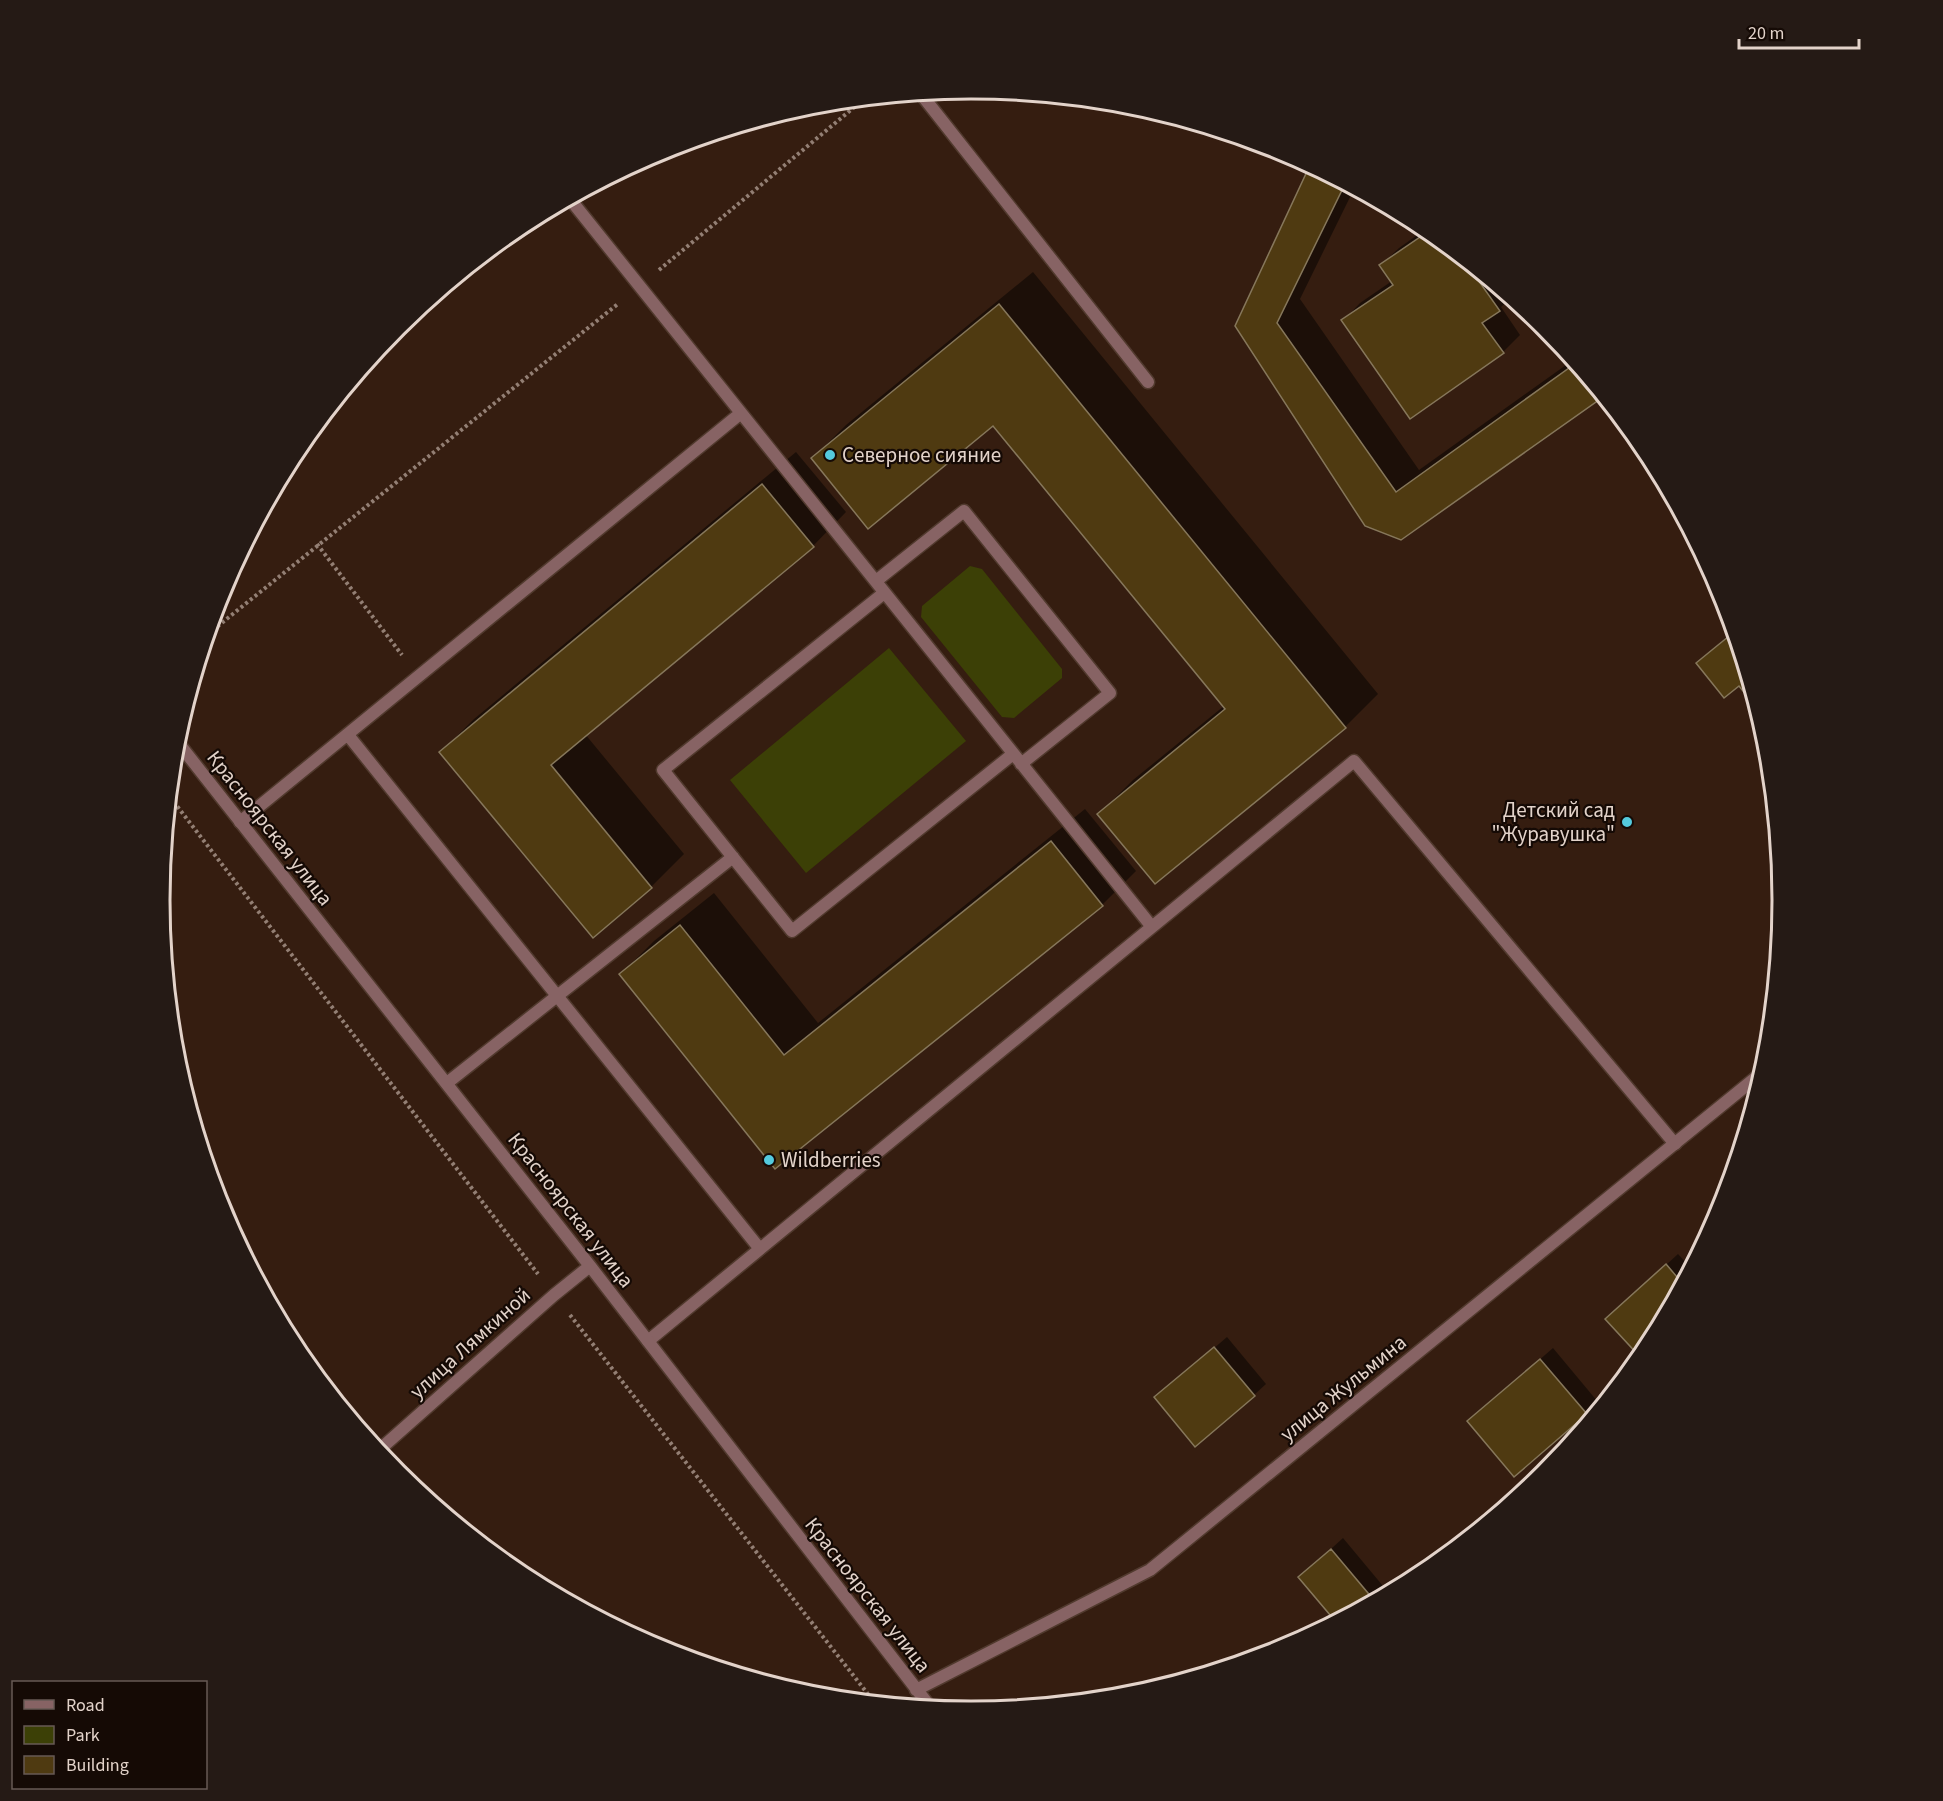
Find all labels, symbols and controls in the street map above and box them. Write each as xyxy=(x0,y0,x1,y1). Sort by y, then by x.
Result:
scale bar xyxy=(1739,12,1859,50)
text: 20 m xyxy=(1748,21,1784,46)
place label: Северное сияние xyxy=(842,440,1001,470)
marker: Северное сияние xyxy=(823,448,837,462)
street label: Красноярская улица xyxy=(200,744,340,912)
place label: Детский сад "Журавушка" xyxy=(1491,795,1615,849)
marker: Детский сад "Журавушка" xyxy=(1620,815,1634,829)
street label: Красноярская улица xyxy=(501,1126,641,1294)
place label: Wildberries xyxy=(781,1145,881,1175)
marker: Wildberries xyxy=(762,1153,776,1167)
street label: улица Лямкиной xyxy=(403,1280,537,1406)
street label: улица Жульмина xyxy=(1273,1328,1413,1448)
street label: Красноярская улица xyxy=(798,1511,938,1679)
legend xyxy=(12,1681,207,1789)
text: Road xyxy=(66,1693,105,1718)
text: Park xyxy=(66,1723,100,1748)
text: Building xyxy=(66,1753,129,1778)

